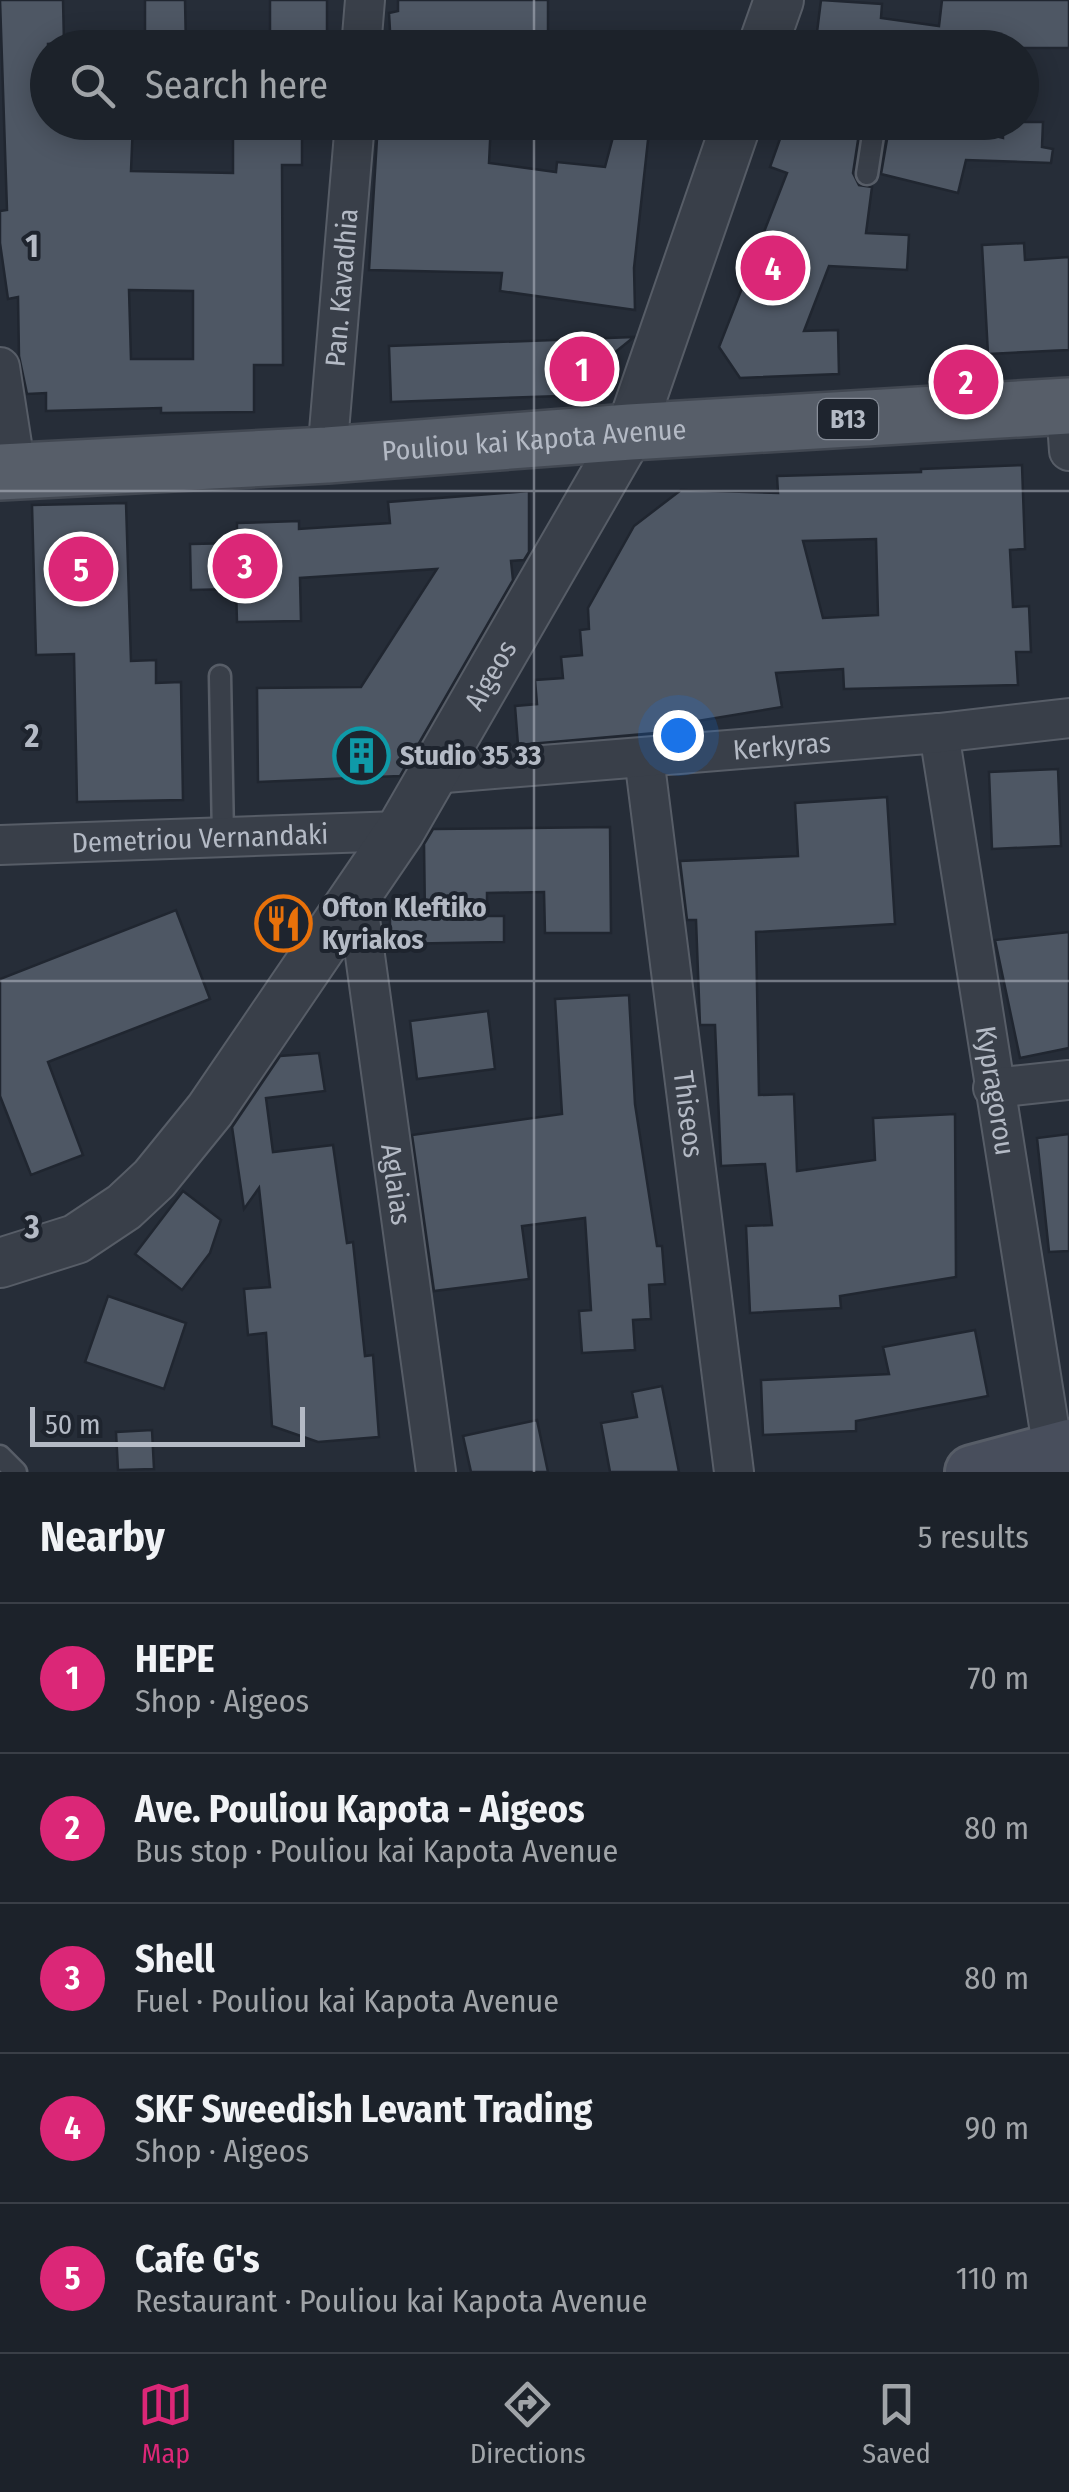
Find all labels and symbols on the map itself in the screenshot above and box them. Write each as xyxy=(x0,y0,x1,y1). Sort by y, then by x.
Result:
street label: Pan. Kavadhia xyxy=(318,207,365,368)
text: 1 xyxy=(25,227,39,265)
pin: 4 xyxy=(740,230,806,306)
pin: 1 xyxy=(550,332,614,406)
pin: 2 xyxy=(934,344,998,420)
road number: B13 xyxy=(818,399,878,439)
street label: Pouliou kai Kapota Avenue xyxy=(381,413,687,468)
pin: 3 xyxy=(212,528,278,604)
pin: 5 xyxy=(48,532,114,606)
street label: Aigeos xyxy=(457,634,523,716)
your location xyxy=(653,710,704,761)
text: 2 xyxy=(24,717,40,755)
building icon: Studio 35 33 xyxy=(331,725,391,785)
street label: Kerkyras xyxy=(732,726,832,767)
place label: Studio 35 33 xyxy=(400,739,542,772)
street label: Demetriou Vernandaki xyxy=(71,818,329,859)
place label: Ofton Kleftiko Kyriakos xyxy=(322,891,487,956)
restaurant icon: Ofton Kleftiko Kyriakos xyxy=(253,893,313,953)
street label: Kypragorou xyxy=(969,1024,1022,1157)
street label: Thiseos xyxy=(667,1069,710,1160)
street label: Aglaias xyxy=(374,1142,418,1227)
text: 3 xyxy=(23,1208,40,1246)
scale bar xyxy=(30,1402,305,1446)

